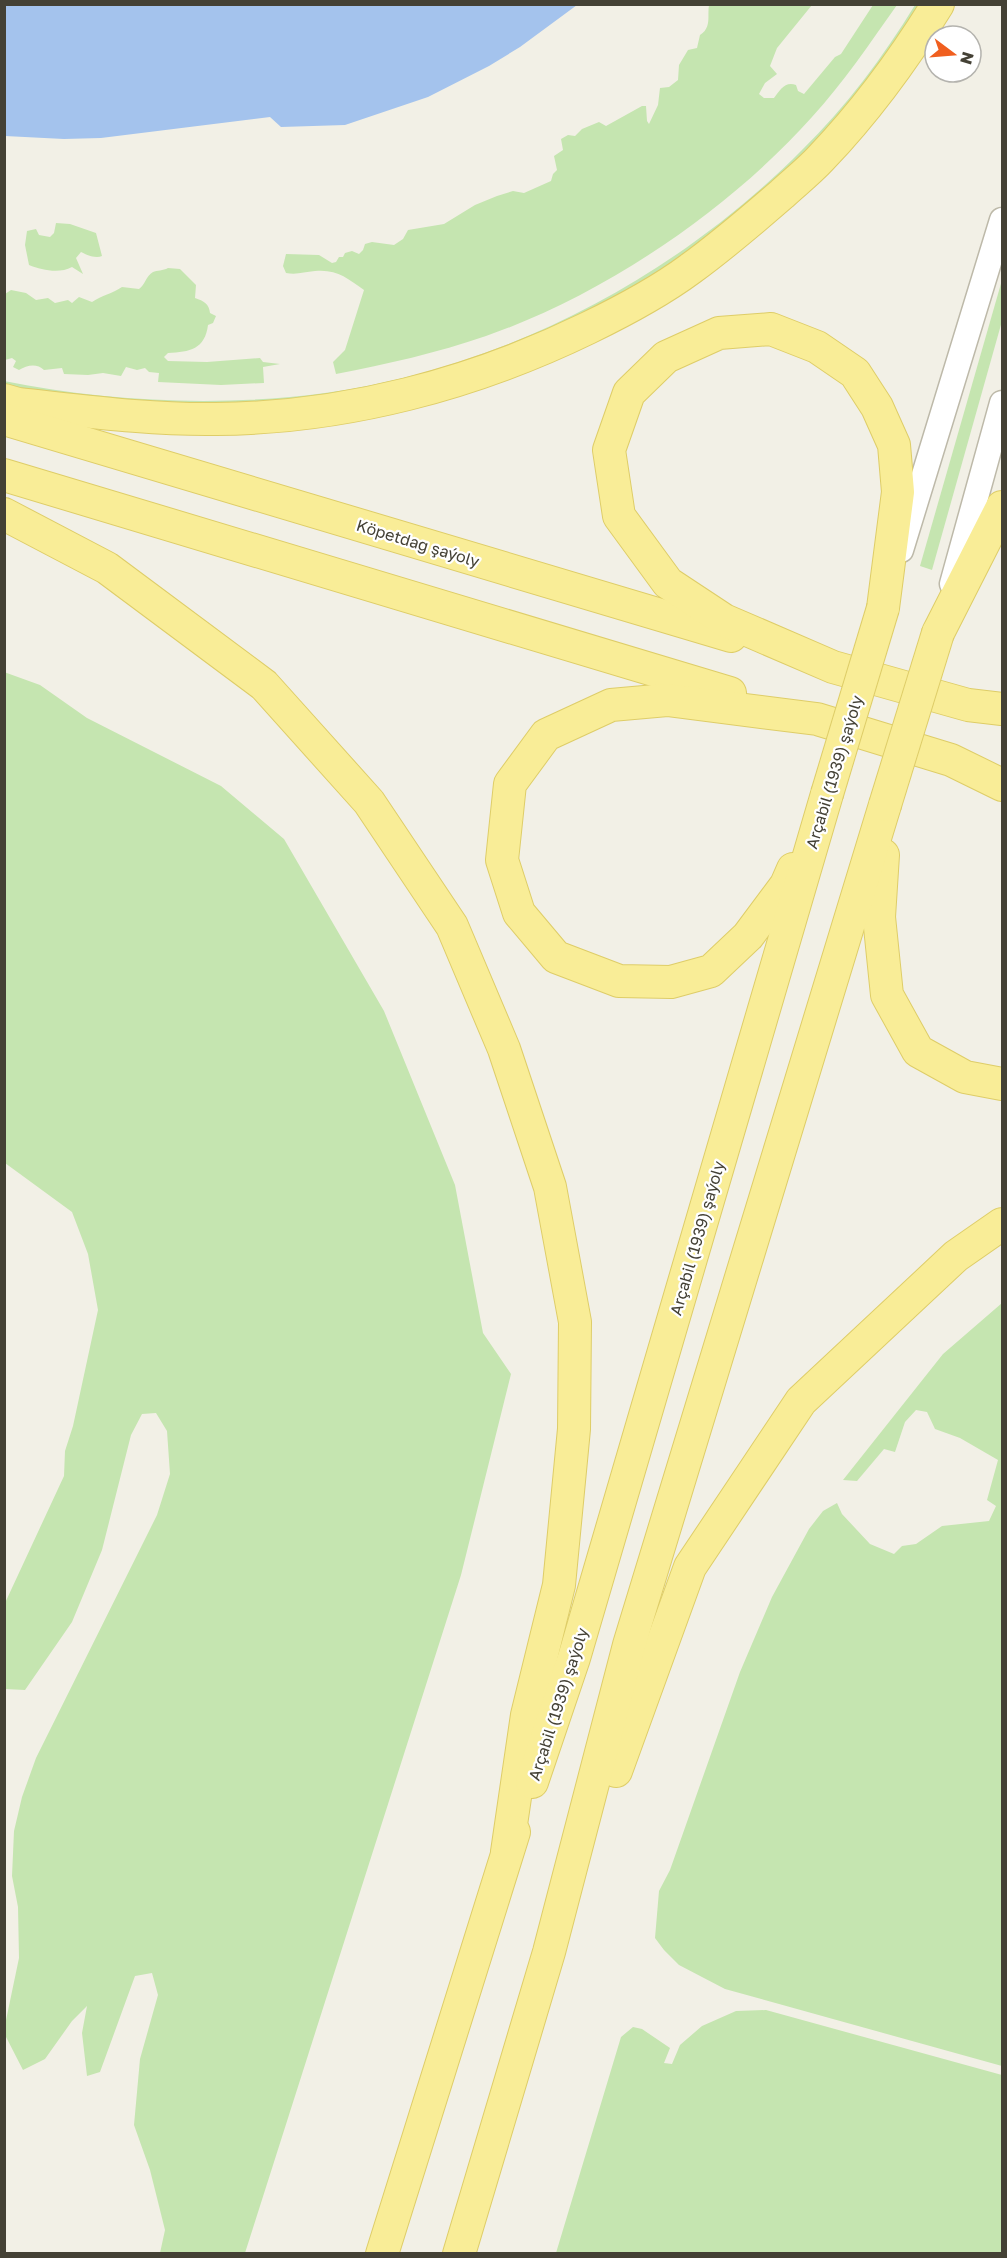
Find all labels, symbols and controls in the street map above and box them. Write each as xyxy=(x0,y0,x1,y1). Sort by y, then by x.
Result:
north arrow xyxy=(923,24,983,84)
text: N xyxy=(956,50,979,67)
street label: Köpetdag şaýoly xyxy=(354,515,482,571)
street label: Arçabil (1939) şaýoly xyxy=(801,693,867,851)
street label: Arçabil (1939) şaýoly xyxy=(665,1158,729,1317)
street label: Arçabil (1939) şaýoly xyxy=(524,1625,592,1783)

